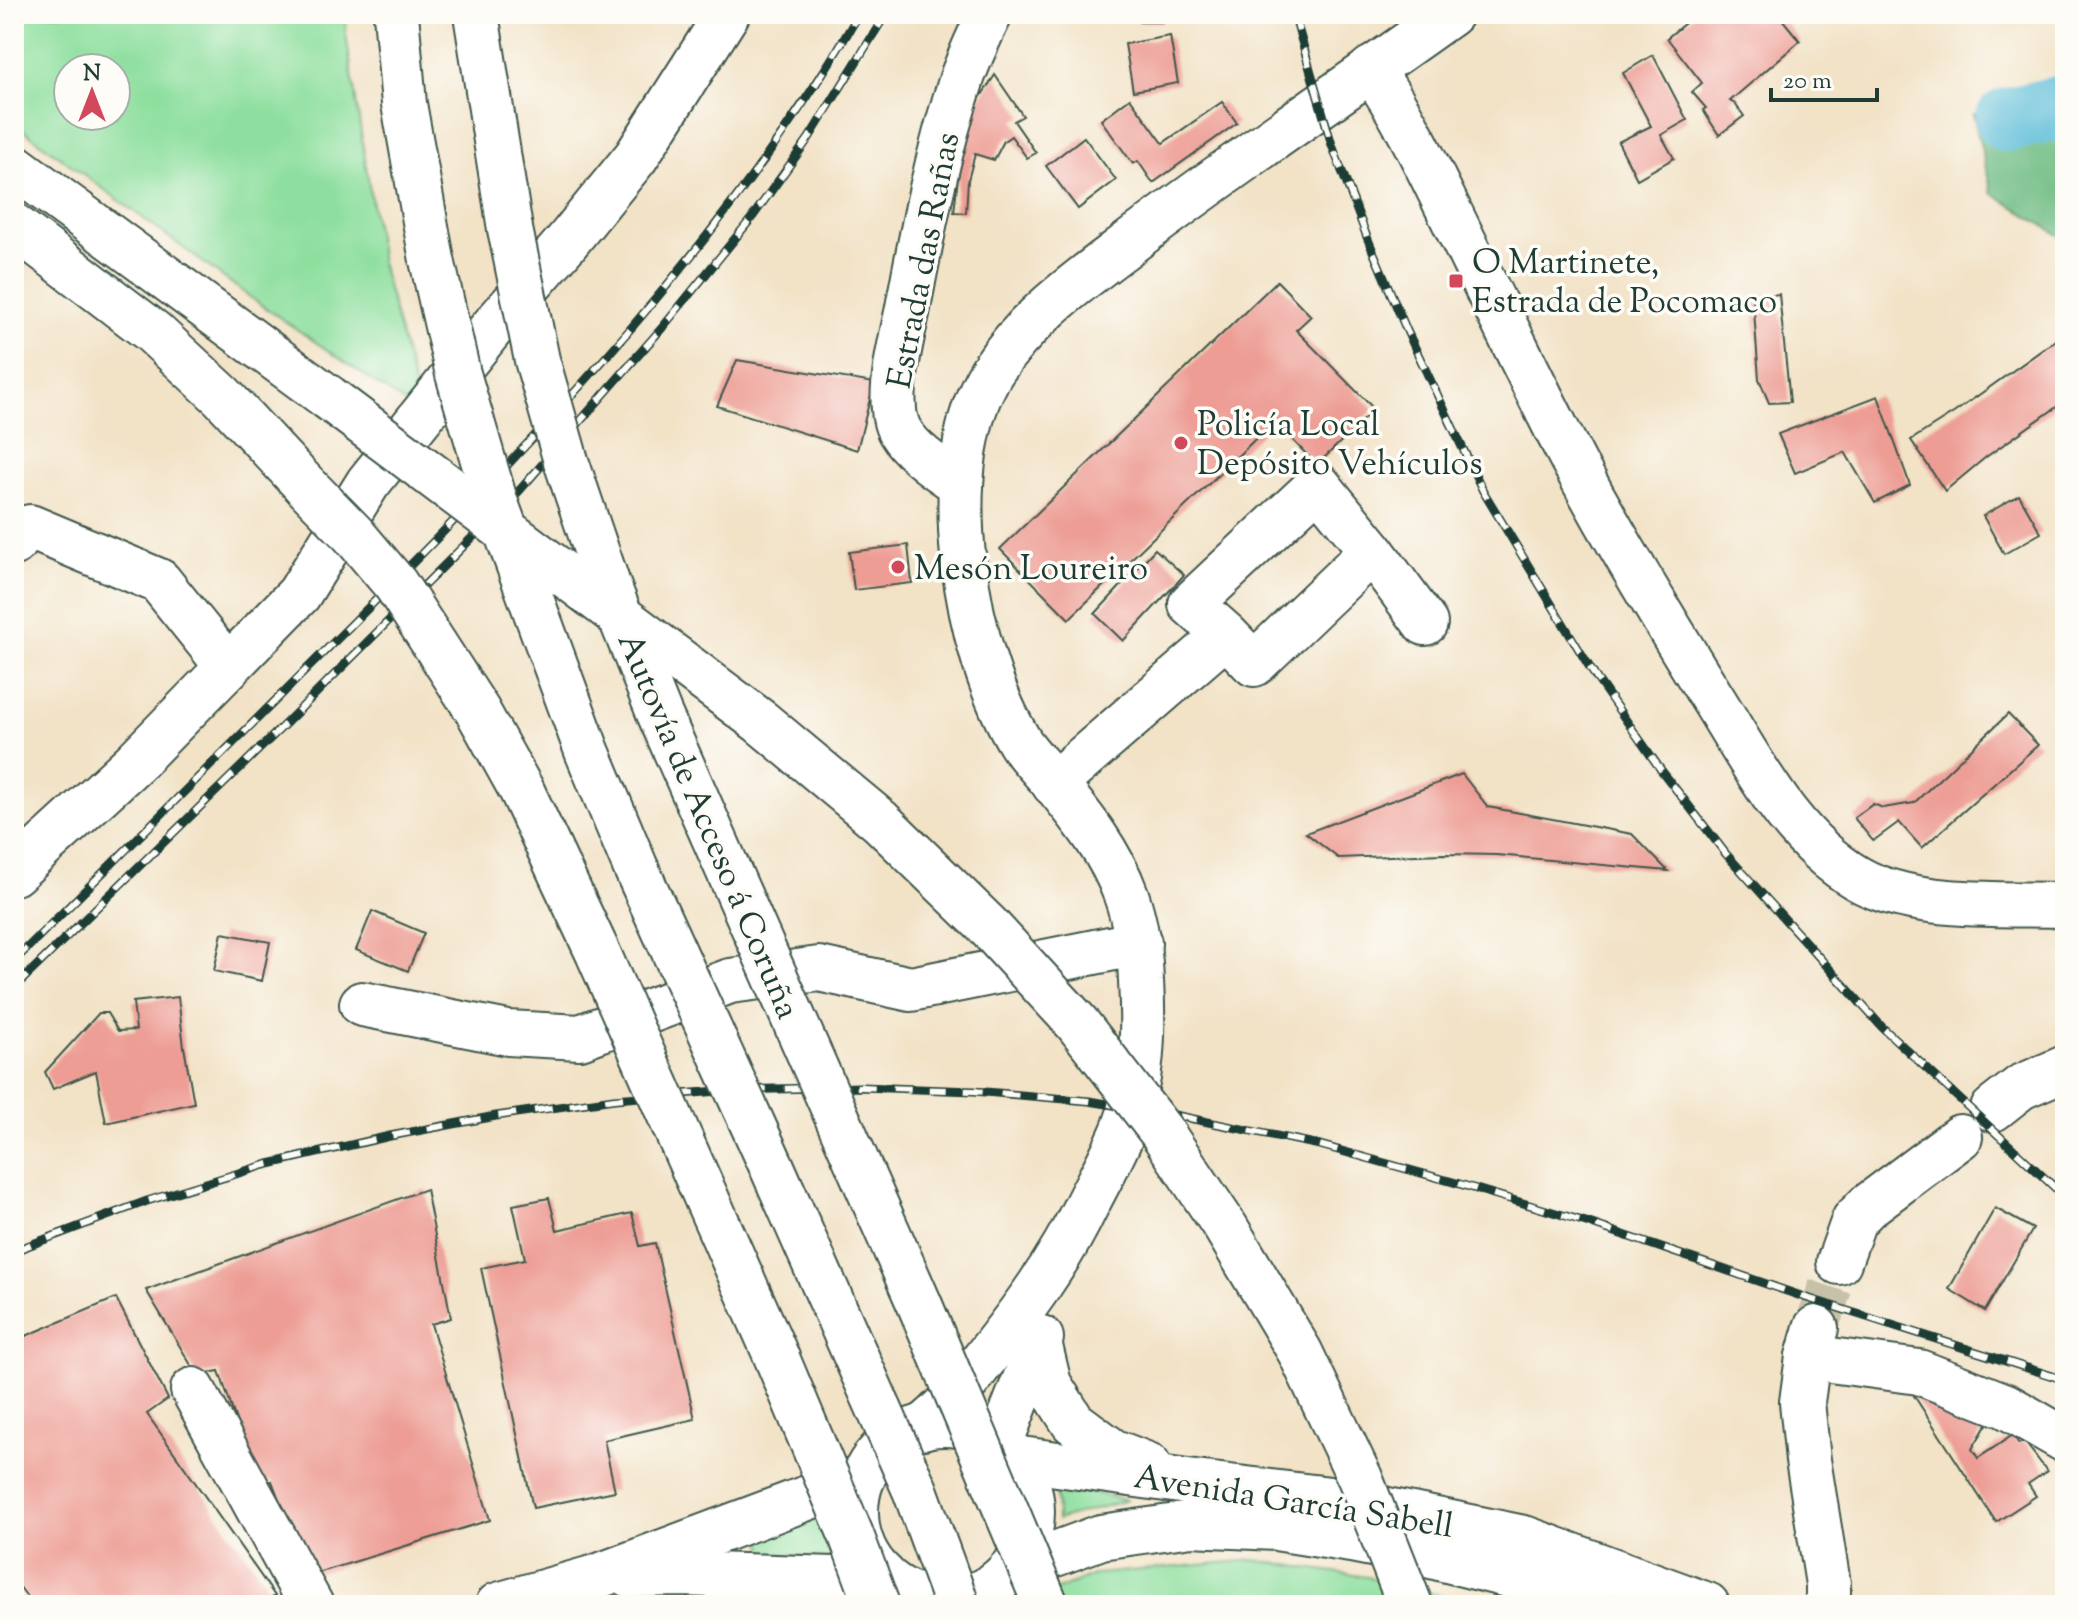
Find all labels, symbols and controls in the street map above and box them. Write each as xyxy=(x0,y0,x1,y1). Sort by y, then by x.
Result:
north arrow xyxy=(52,52,132,132)
scale bar xyxy=(1771,52,1877,102)
text: N xyxy=(83,59,101,91)
text: 20 m xyxy=(1783,65,1832,99)
street label: Estrada das Rañas xyxy=(877,128,974,393)
place label: O Martinete, Estrada de Pocomaco xyxy=(1472,240,1777,328)
marker: O Martinete, Estrada de Pocomaco xyxy=(1447,272,1465,290)
place label: Policía Local Depósito Vehículos xyxy=(1197,402,1483,490)
marker: Policía Local Depósito Vehículos xyxy=(1172,434,1190,452)
place label: Mesón Loureiro xyxy=(914,546,1148,595)
marker: Mesón Loureiro xyxy=(889,558,907,576)
street label: Autovía de Acceso á Coruña xyxy=(603,626,810,1027)
street label: Avenida García Sabell xyxy=(1130,1454,1457,1553)

